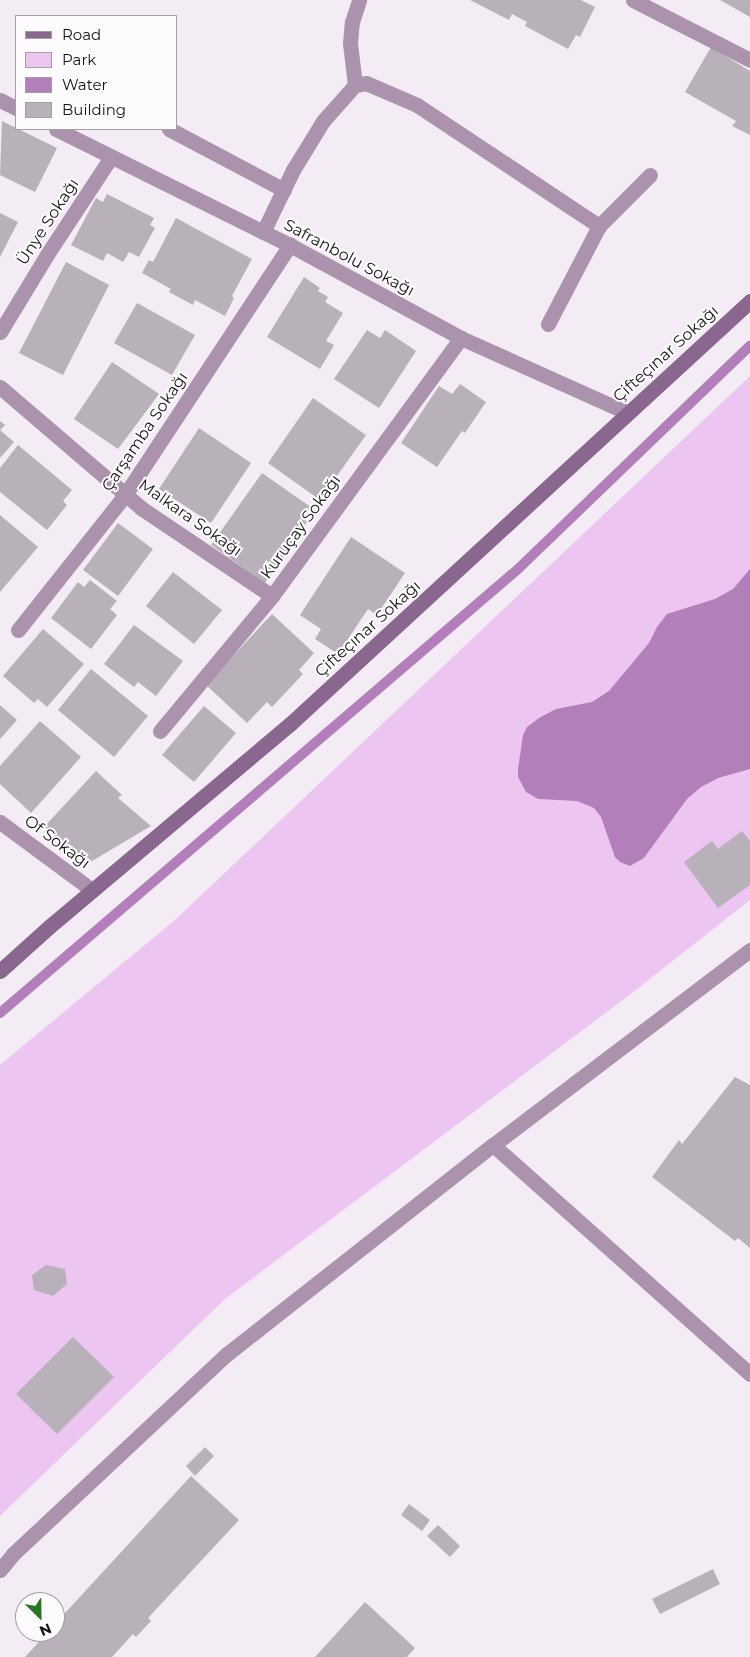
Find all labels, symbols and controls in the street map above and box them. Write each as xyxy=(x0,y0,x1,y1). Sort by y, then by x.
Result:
legend xyxy=(15,15,178,130)
text: Road xyxy=(62,25,101,44)
text: Park xyxy=(62,50,96,69)
text: Water xyxy=(62,75,108,94)
text: Building xyxy=(62,100,126,119)
street label: Ünye Sokağı xyxy=(13,175,83,269)
street label: Safranbolu Sokağı xyxy=(281,216,417,300)
street label: Çifteçınar Sokağı xyxy=(609,302,723,406)
street label: Çarşamba Sokağı xyxy=(98,369,192,495)
street label: Kuruçay Sokağı xyxy=(257,471,345,583)
street label: Malkara Sokağı xyxy=(135,475,245,561)
street label: Çifteçınar Sokağı xyxy=(311,577,425,681)
street label: Of Sokağı xyxy=(20,811,94,873)
north arrow xyxy=(15,1592,65,1642)
text: N xyxy=(37,1619,54,1640)

